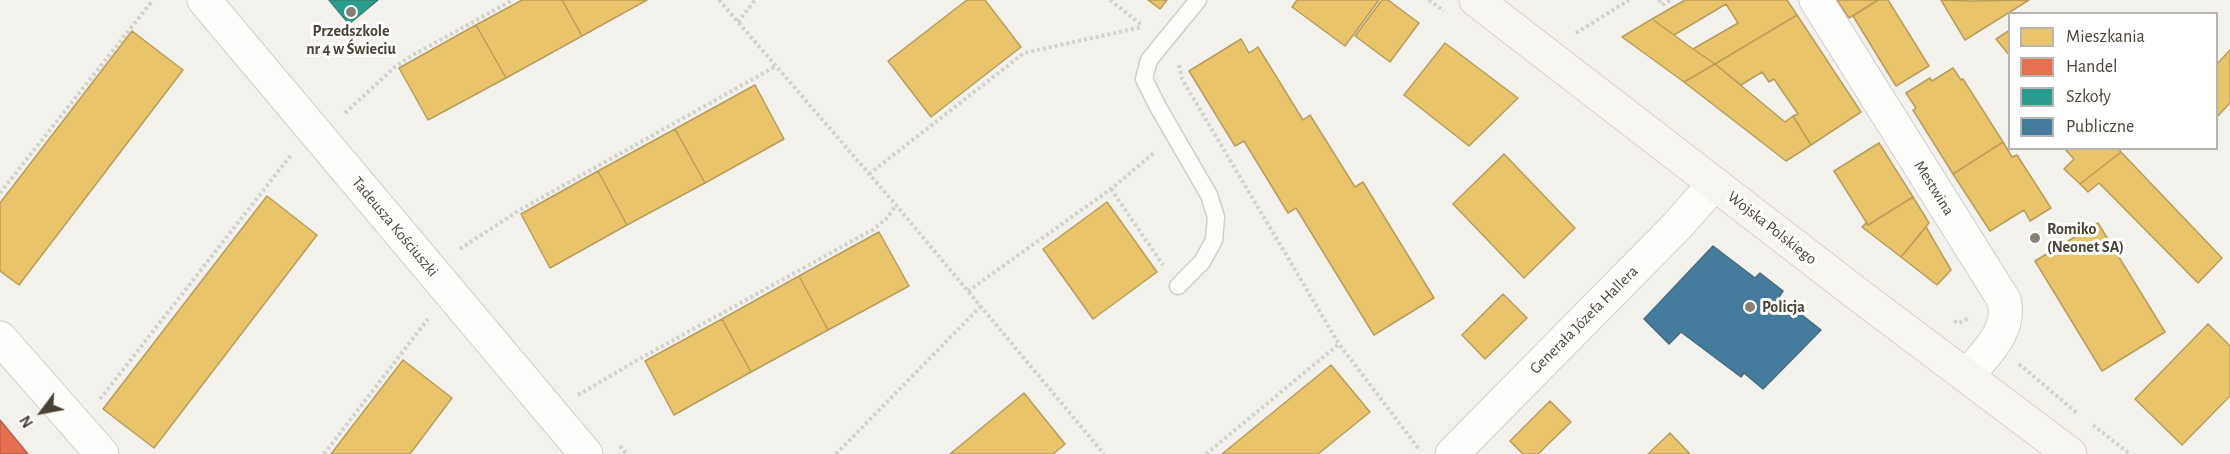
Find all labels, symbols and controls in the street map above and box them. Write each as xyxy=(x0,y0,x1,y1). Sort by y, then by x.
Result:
marker: Przedszkole nr 4 w Świeciu xyxy=(344,5,358,19)
legend xyxy=(2008,12,2218,150)
place label: Przedszkole nr 4 w Świeciu xyxy=(306,21,396,59)
text: Mieszkania xyxy=(2066,28,2145,46)
text: Handel xyxy=(2066,58,2117,76)
text: Szkoły xyxy=(2066,88,2111,106)
text: Publiczne xyxy=(2066,118,2134,136)
street label: Mestwina xyxy=(1910,157,1958,219)
street label: Tadeusza Kościuszki xyxy=(348,173,442,281)
street label: Wojska Polskiego xyxy=(1724,187,1820,269)
place label: Romiko (Neonet SA) xyxy=(2047,219,2124,257)
marker: Romiko (Neonet SA) xyxy=(2028,231,2042,245)
street label: Generała Józefa Hallera xyxy=(1526,262,1642,378)
place label: Policja xyxy=(1762,297,1805,317)
marker: Policja xyxy=(1743,300,1757,314)
north arrow xyxy=(12,382,72,442)
text: N xyxy=(17,413,36,430)

